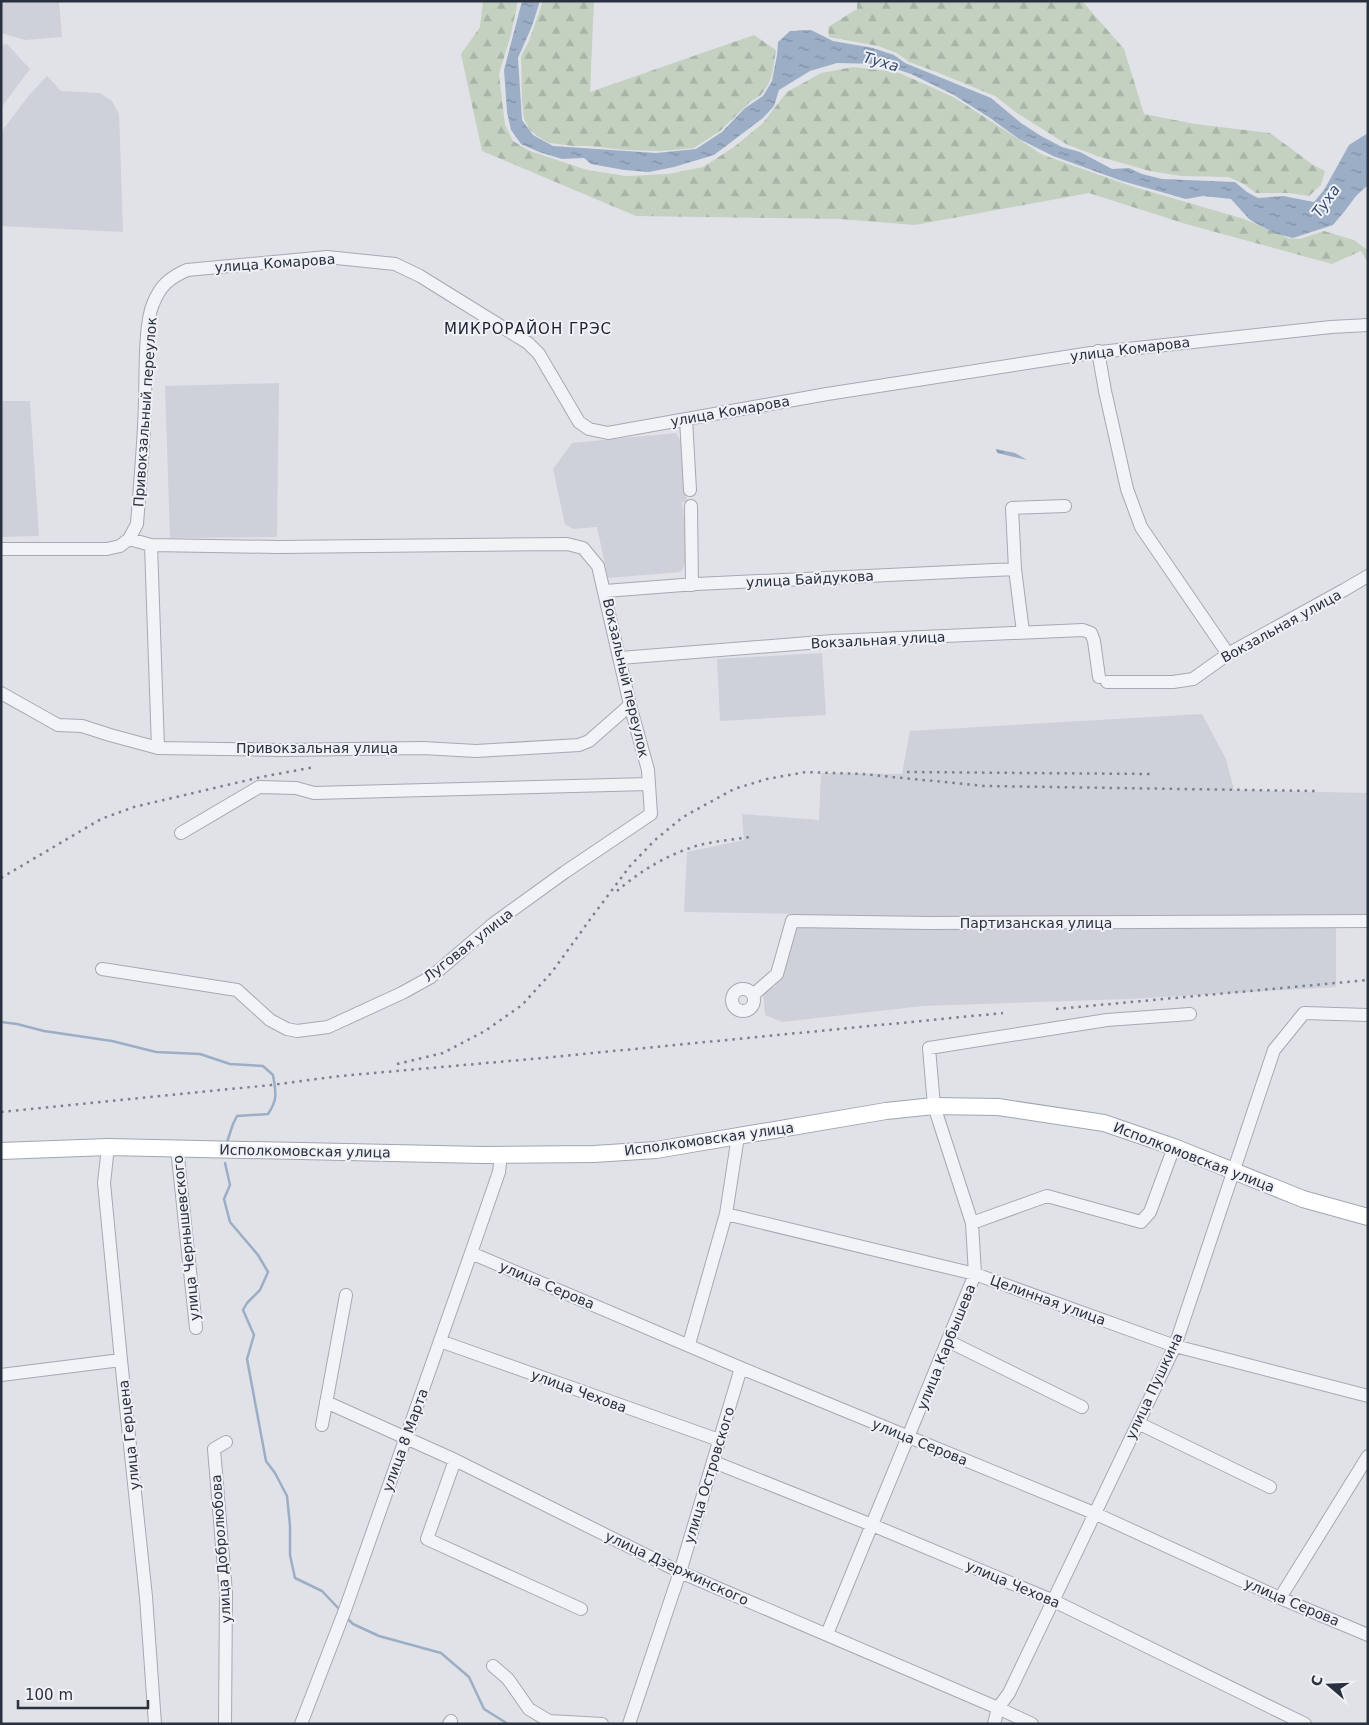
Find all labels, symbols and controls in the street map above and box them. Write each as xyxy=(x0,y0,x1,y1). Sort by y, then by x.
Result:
water label: Туха xyxy=(861,48,901,76)
water label: Туха xyxy=(1308,181,1344,221)
street label: улица Комарова xyxy=(214,251,336,275)
street label: Привокзальный переулок xyxy=(130,317,160,507)
district label: МИКРОРАЙОН ГРЭС xyxy=(444,319,612,338)
street label: улица Комарова xyxy=(1069,334,1191,364)
street label: улица Комарова xyxy=(669,393,791,429)
street label: улица Байдукова xyxy=(746,568,874,590)
street label: Вокзальная улица xyxy=(1218,586,1344,666)
street label: Вокзальный переулок xyxy=(600,597,652,759)
street label: Вокзальная улица xyxy=(810,628,946,652)
street label: Привокзальная улица xyxy=(236,740,398,756)
street label: Луговая улица xyxy=(420,905,516,985)
street label: Партизанская улица xyxy=(960,915,1112,931)
street label: Исполкомовская улица xyxy=(623,1119,795,1159)
street label: Исполкомовская улица xyxy=(1111,1119,1277,1195)
street label: Исполкомовская улица xyxy=(219,1142,391,1160)
street label: улица Чернышевского xyxy=(169,1154,203,1322)
street label: улица Серова xyxy=(497,1258,597,1312)
street label: Целинная улица xyxy=(988,1272,1108,1328)
street label: улица Карбышева xyxy=(913,1282,979,1412)
street label: улица Пушкина xyxy=(1122,1330,1186,1442)
street label: улица Чехова xyxy=(529,1366,629,1416)
street label: улица Герцена xyxy=(115,1379,143,1491)
street label: улица 8 Марта xyxy=(379,1386,431,1494)
street label: улица Островского xyxy=(681,1405,737,1545)
street label: улица Серова xyxy=(870,1416,970,1468)
street label: улица Добролюбова xyxy=(208,1474,234,1624)
street label: улица Дзержинского xyxy=(603,1528,751,1608)
street label: улица Чехова xyxy=(963,1557,1063,1611)
street label: улица Серова xyxy=(1242,1575,1342,1629)
north arrow xyxy=(1304,1660,1354,1710)
text: С xyxy=(1307,1673,1326,1688)
scale bar xyxy=(18,1678,148,1710)
text: 100 m xyxy=(25,1686,73,1704)

